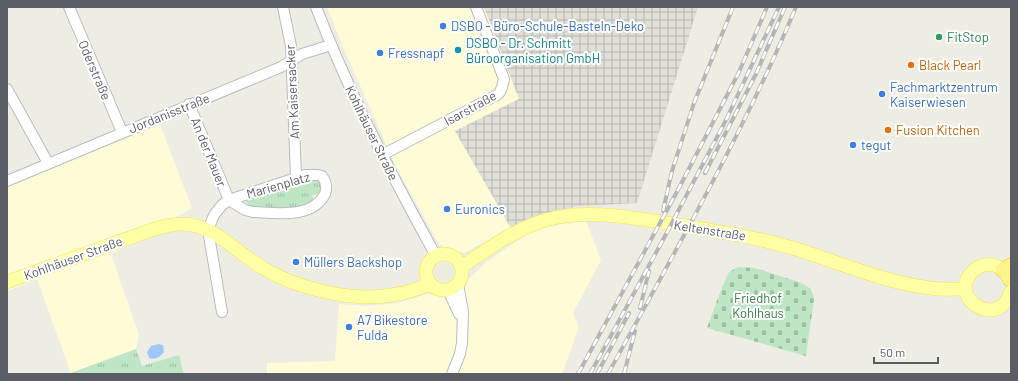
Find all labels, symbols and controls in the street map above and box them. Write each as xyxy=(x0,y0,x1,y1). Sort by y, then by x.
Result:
place label: DSBO - Büro-Schule-Basteln-Deko xyxy=(451,18,644,34)
marker: DSBO - Büro-Schule-Basteln-Deko xyxy=(438,21,448,31)
place label: FitStop xyxy=(947,29,989,45)
marker: FitStop xyxy=(934,32,944,42)
place label: DSBO - Dr. Schmitt Büroorganisation GmbH xyxy=(466,35,600,66)
street label: Oderstraße xyxy=(75,38,115,102)
street label: Am Kaisersacker xyxy=(282,44,302,140)
place label: Fressnapf xyxy=(388,45,445,61)
marker: DSBO - Dr. Schmitt Büroorganisation GmbH xyxy=(453,45,463,55)
marker: Fressnapf xyxy=(375,48,385,58)
place label: Black Pearl xyxy=(919,57,981,73)
marker: Black Pearl xyxy=(906,60,916,70)
place label: Fachmarktzentrum Kaiserwiesen xyxy=(890,79,998,110)
street label: Kohlhäuser Straße xyxy=(342,83,402,183)
street label: Isarstraße xyxy=(441,87,499,129)
street label: Jordanisstraße xyxy=(126,89,212,137)
marker: Fachmarktzentrum Kaiserwiesen xyxy=(877,89,887,99)
street label: An der Mauer xyxy=(188,115,230,189)
place label: Fusion Kitchen xyxy=(896,122,980,138)
marker: Fusion Kitchen xyxy=(883,125,893,135)
place label: tegut xyxy=(861,137,891,153)
marker: tegut xyxy=(848,140,858,150)
street label: Marienplatz xyxy=(244,168,312,202)
place label: Euronics xyxy=(455,201,505,217)
marker: Euronics xyxy=(442,204,452,214)
street label: Keltenstraße xyxy=(673,216,747,244)
street label: Kohlhäuser Straße xyxy=(21,233,125,283)
place label: Müllers Backshop xyxy=(304,254,402,270)
marker: Müllers Backshop xyxy=(291,257,301,267)
park label: Friedhof Kohlhaus xyxy=(732,290,784,321)
place label: A7 Bikestore Fulda xyxy=(357,312,428,343)
marker: A7 Bikestore Fulda xyxy=(344,322,354,332)
scale bar xyxy=(874,339,938,365)
text: 50 m xyxy=(880,345,905,359)

